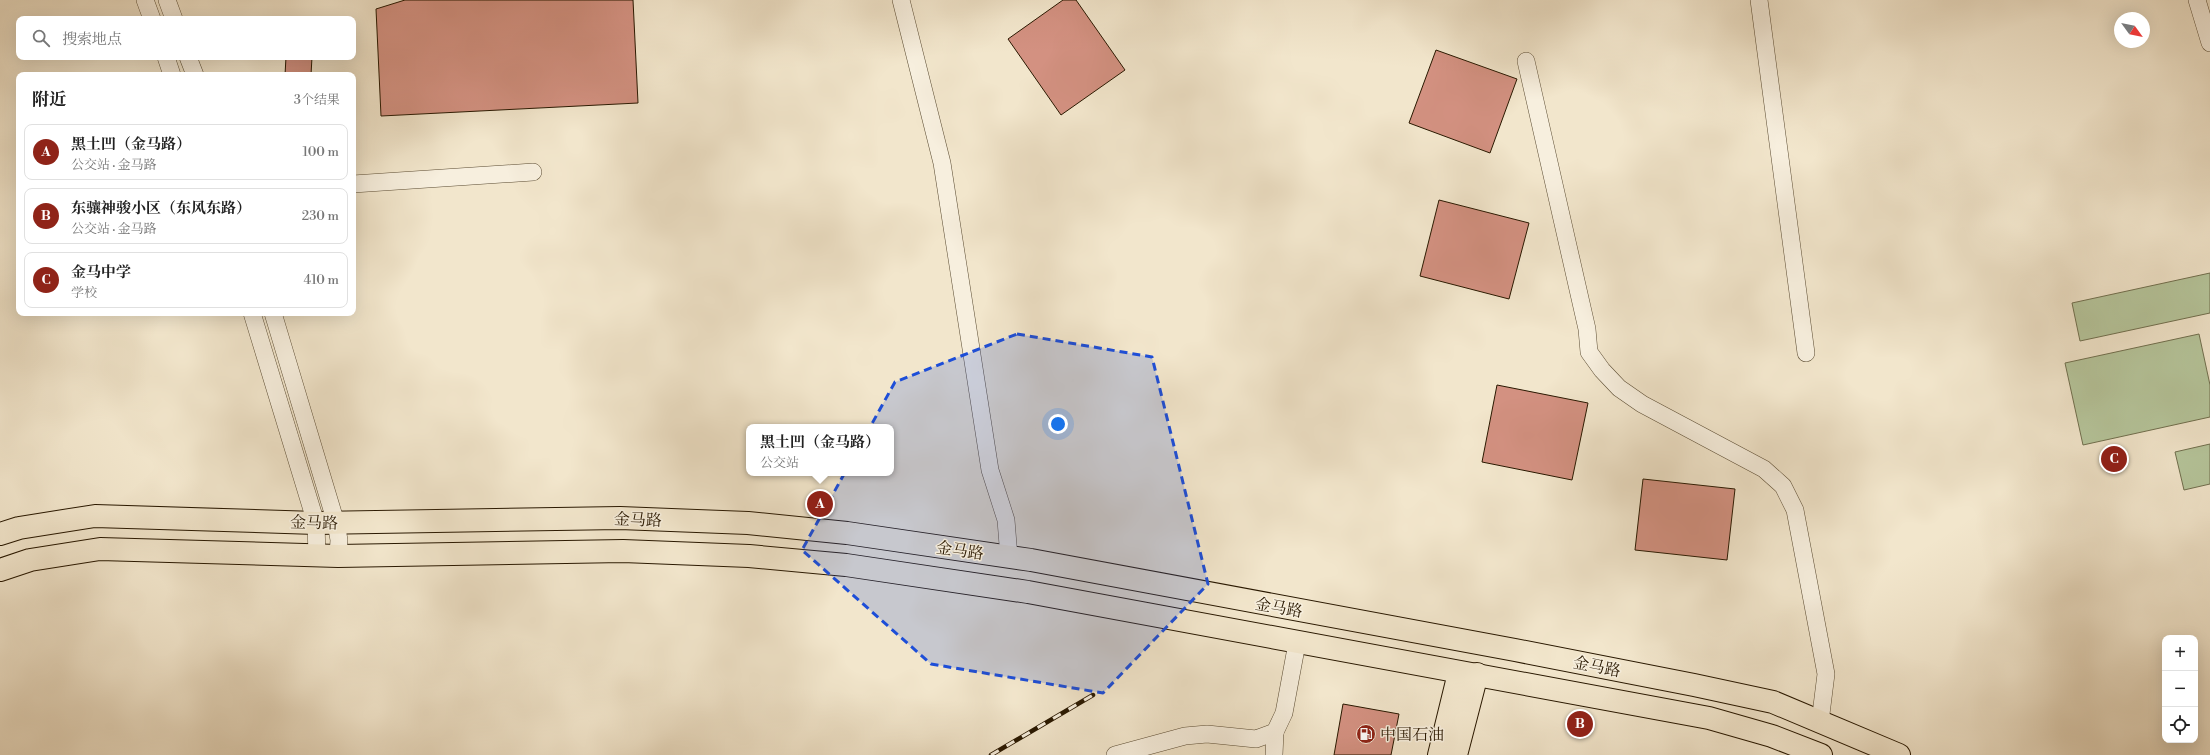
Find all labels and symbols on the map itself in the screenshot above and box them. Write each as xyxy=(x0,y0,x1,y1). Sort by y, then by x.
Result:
north arrow xyxy=(2114,12,2150,48)
your location xyxy=(1048,414,1068,434)
pin: C xyxy=(2101,444,2127,474)
pin: A xyxy=(807,489,833,519)
street label: 金马路 xyxy=(614,509,662,531)
street label: 金马路 xyxy=(290,513,338,533)
street label: 金马路 xyxy=(935,538,985,564)
street label: 金马路 xyxy=(1253,594,1304,622)
street label: 金马路 xyxy=(1571,653,1622,681)
pin: B xyxy=(1567,709,1593,739)
fuel station icon: 中国石油 xyxy=(1355,723,1377,745)
place label: 中国石油 xyxy=(1380,725,1444,745)

